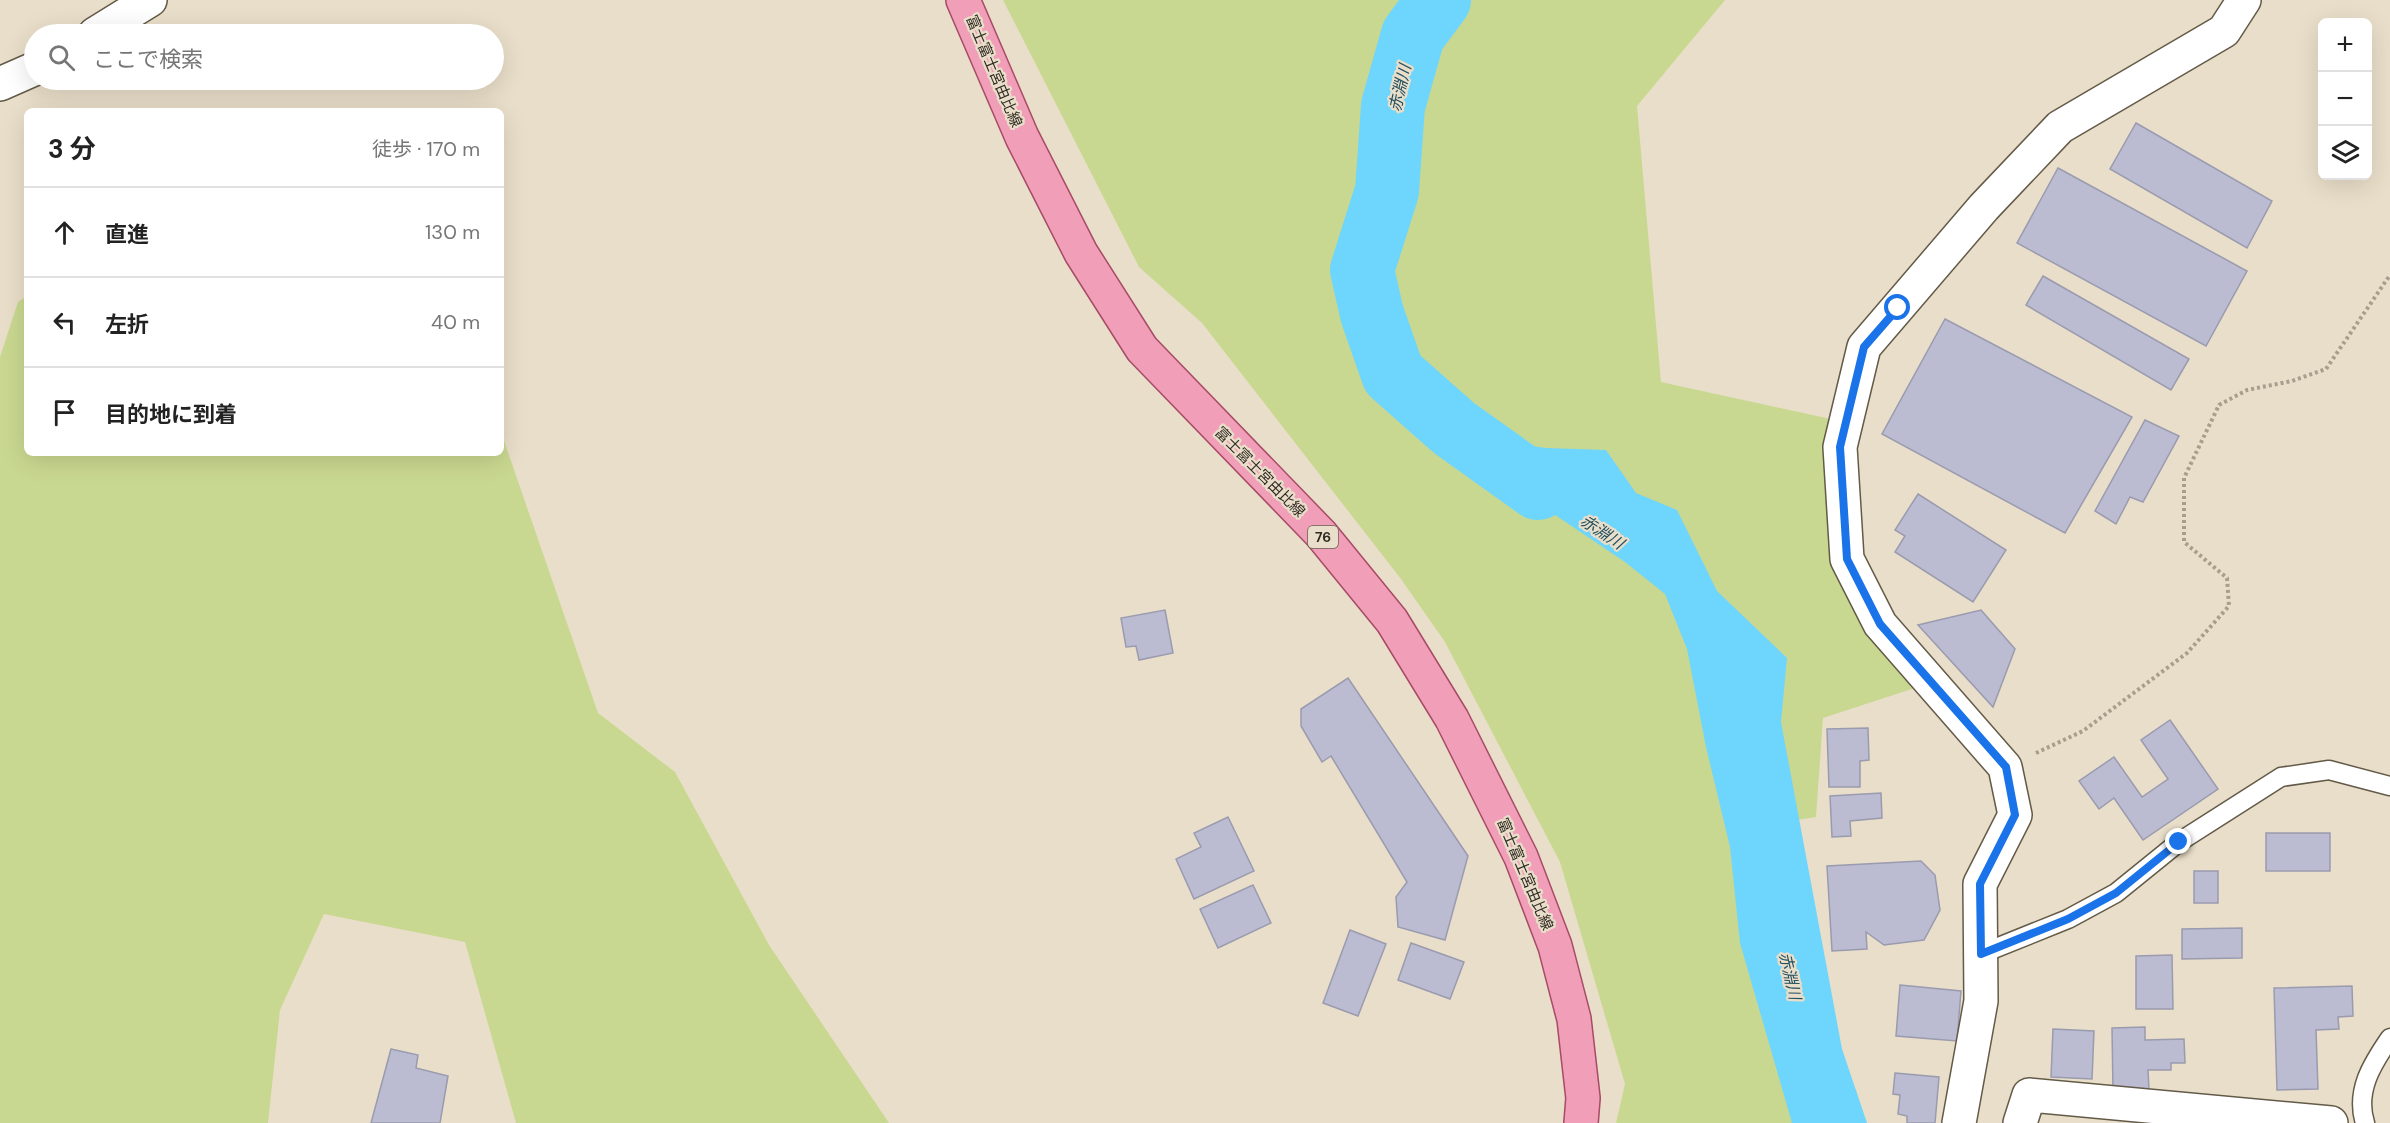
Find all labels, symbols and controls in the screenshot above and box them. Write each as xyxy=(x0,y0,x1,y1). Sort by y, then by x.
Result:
street label: 富士富士宮由比線 xyxy=(961,12,1027,130)
map controls xyxy=(2318,18,2372,180)
button: + xyxy=(2318,18,2372,72)
search box xyxy=(24,24,504,90)
icon: search xyxy=(45,41,78,74)
text: ここで検索 xyxy=(93,45,203,74)
water label: 赤淵川 xyxy=(1384,60,1416,114)
button: − xyxy=(2318,72,2372,126)
button: layers xyxy=(2318,126,2372,180)
text: 3 分 xyxy=(48,132,96,166)
text: 徒歩 · 170 m xyxy=(372,136,480,162)
icon: ahead xyxy=(48,216,81,249)
text: 130 m xyxy=(425,219,480,245)
text: 直進 xyxy=(105,220,149,249)
route start xyxy=(1884,294,1910,320)
icon: left xyxy=(48,306,81,339)
text: 40 m xyxy=(431,309,480,335)
text: 左折 xyxy=(105,310,149,339)
icon: arrive xyxy=(48,396,81,429)
text: 目的地に到着 xyxy=(105,400,237,429)
street label: 富士富士宮由比線 xyxy=(1210,422,1310,522)
water label: 赤淵川 xyxy=(1576,510,1630,555)
road number: 76 xyxy=(1308,526,1338,548)
street label: 富士富士宮由比線 xyxy=(1492,815,1558,933)
route end xyxy=(2165,828,2191,854)
water label: 赤淵川 xyxy=(1774,950,1806,1004)

